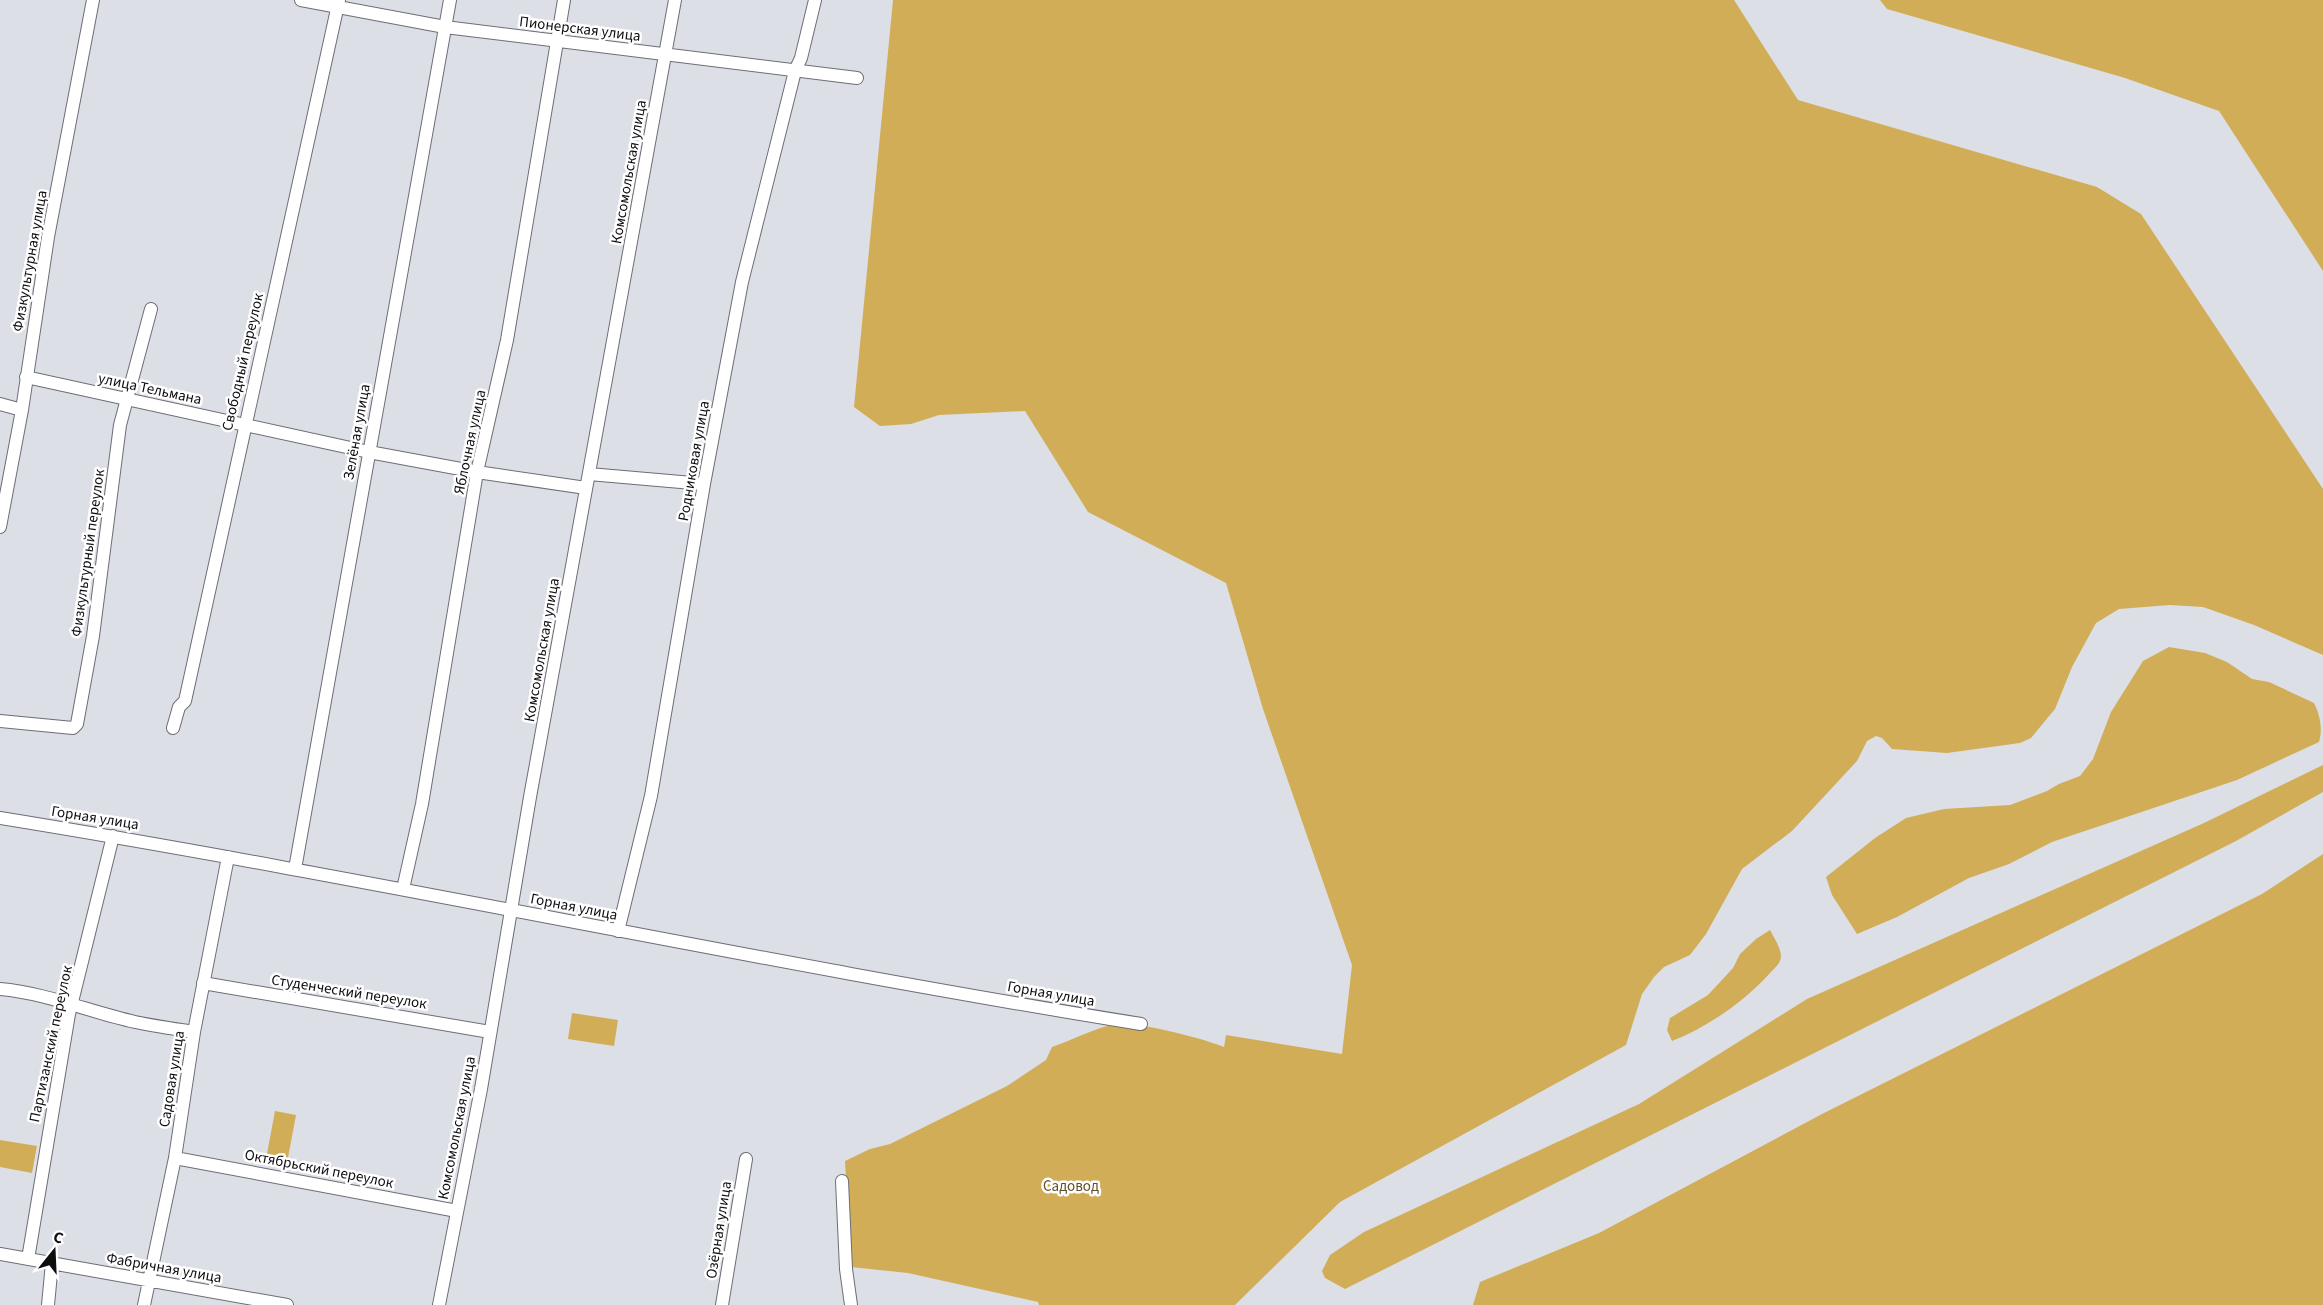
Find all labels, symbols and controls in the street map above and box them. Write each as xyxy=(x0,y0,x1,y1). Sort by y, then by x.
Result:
street label: Пионерская улица xyxy=(518,11,642,47)
street label: Комсомольская улица xyxy=(606,99,652,245)
street label: Физкультурная улица xyxy=(7,189,53,333)
street label: Свободный переулок xyxy=(217,291,269,433)
street label: улица Тельмана xyxy=(96,368,204,410)
street label: Зелёная улица xyxy=(338,382,376,482)
street label: Яблочная улица xyxy=(449,388,491,496)
street label: Родниковая улица xyxy=(673,399,715,523)
street label: Физкультурный переулок xyxy=(66,467,110,638)
street label: Комсомольская улица xyxy=(519,577,565,723)
street label: Горная улица xyxy=(50,801,140,835)
street label: Горная улица xyxy=(529,888,619,926)
street label: Партизанский переулок xyxy=(24,963,78,1124)
street label: Студенческий переулок xyxy=(270,969,429,1015)
street label: Горная улица xyxy=(1006,976,1096,1012)
street label: Садовая улица xyxy=(154,1029,190,1129)
street label: Комсомольская улица xyxy=(433,1055,481,1201)
street label: Октябрьский переулок xyxy=(243,1144,396,1194)
park label: Садовод xyxy=(1043,1176,1099,1197)
street label: Озёрная улица xyxy=(701,1180,737,1280)
north arrow xyxy=(24,1221,84,1281)
text: С xyxy=(50,1226,66,1250)
street label: Фабричная улица xyxy=(105,1248,223,1288)

